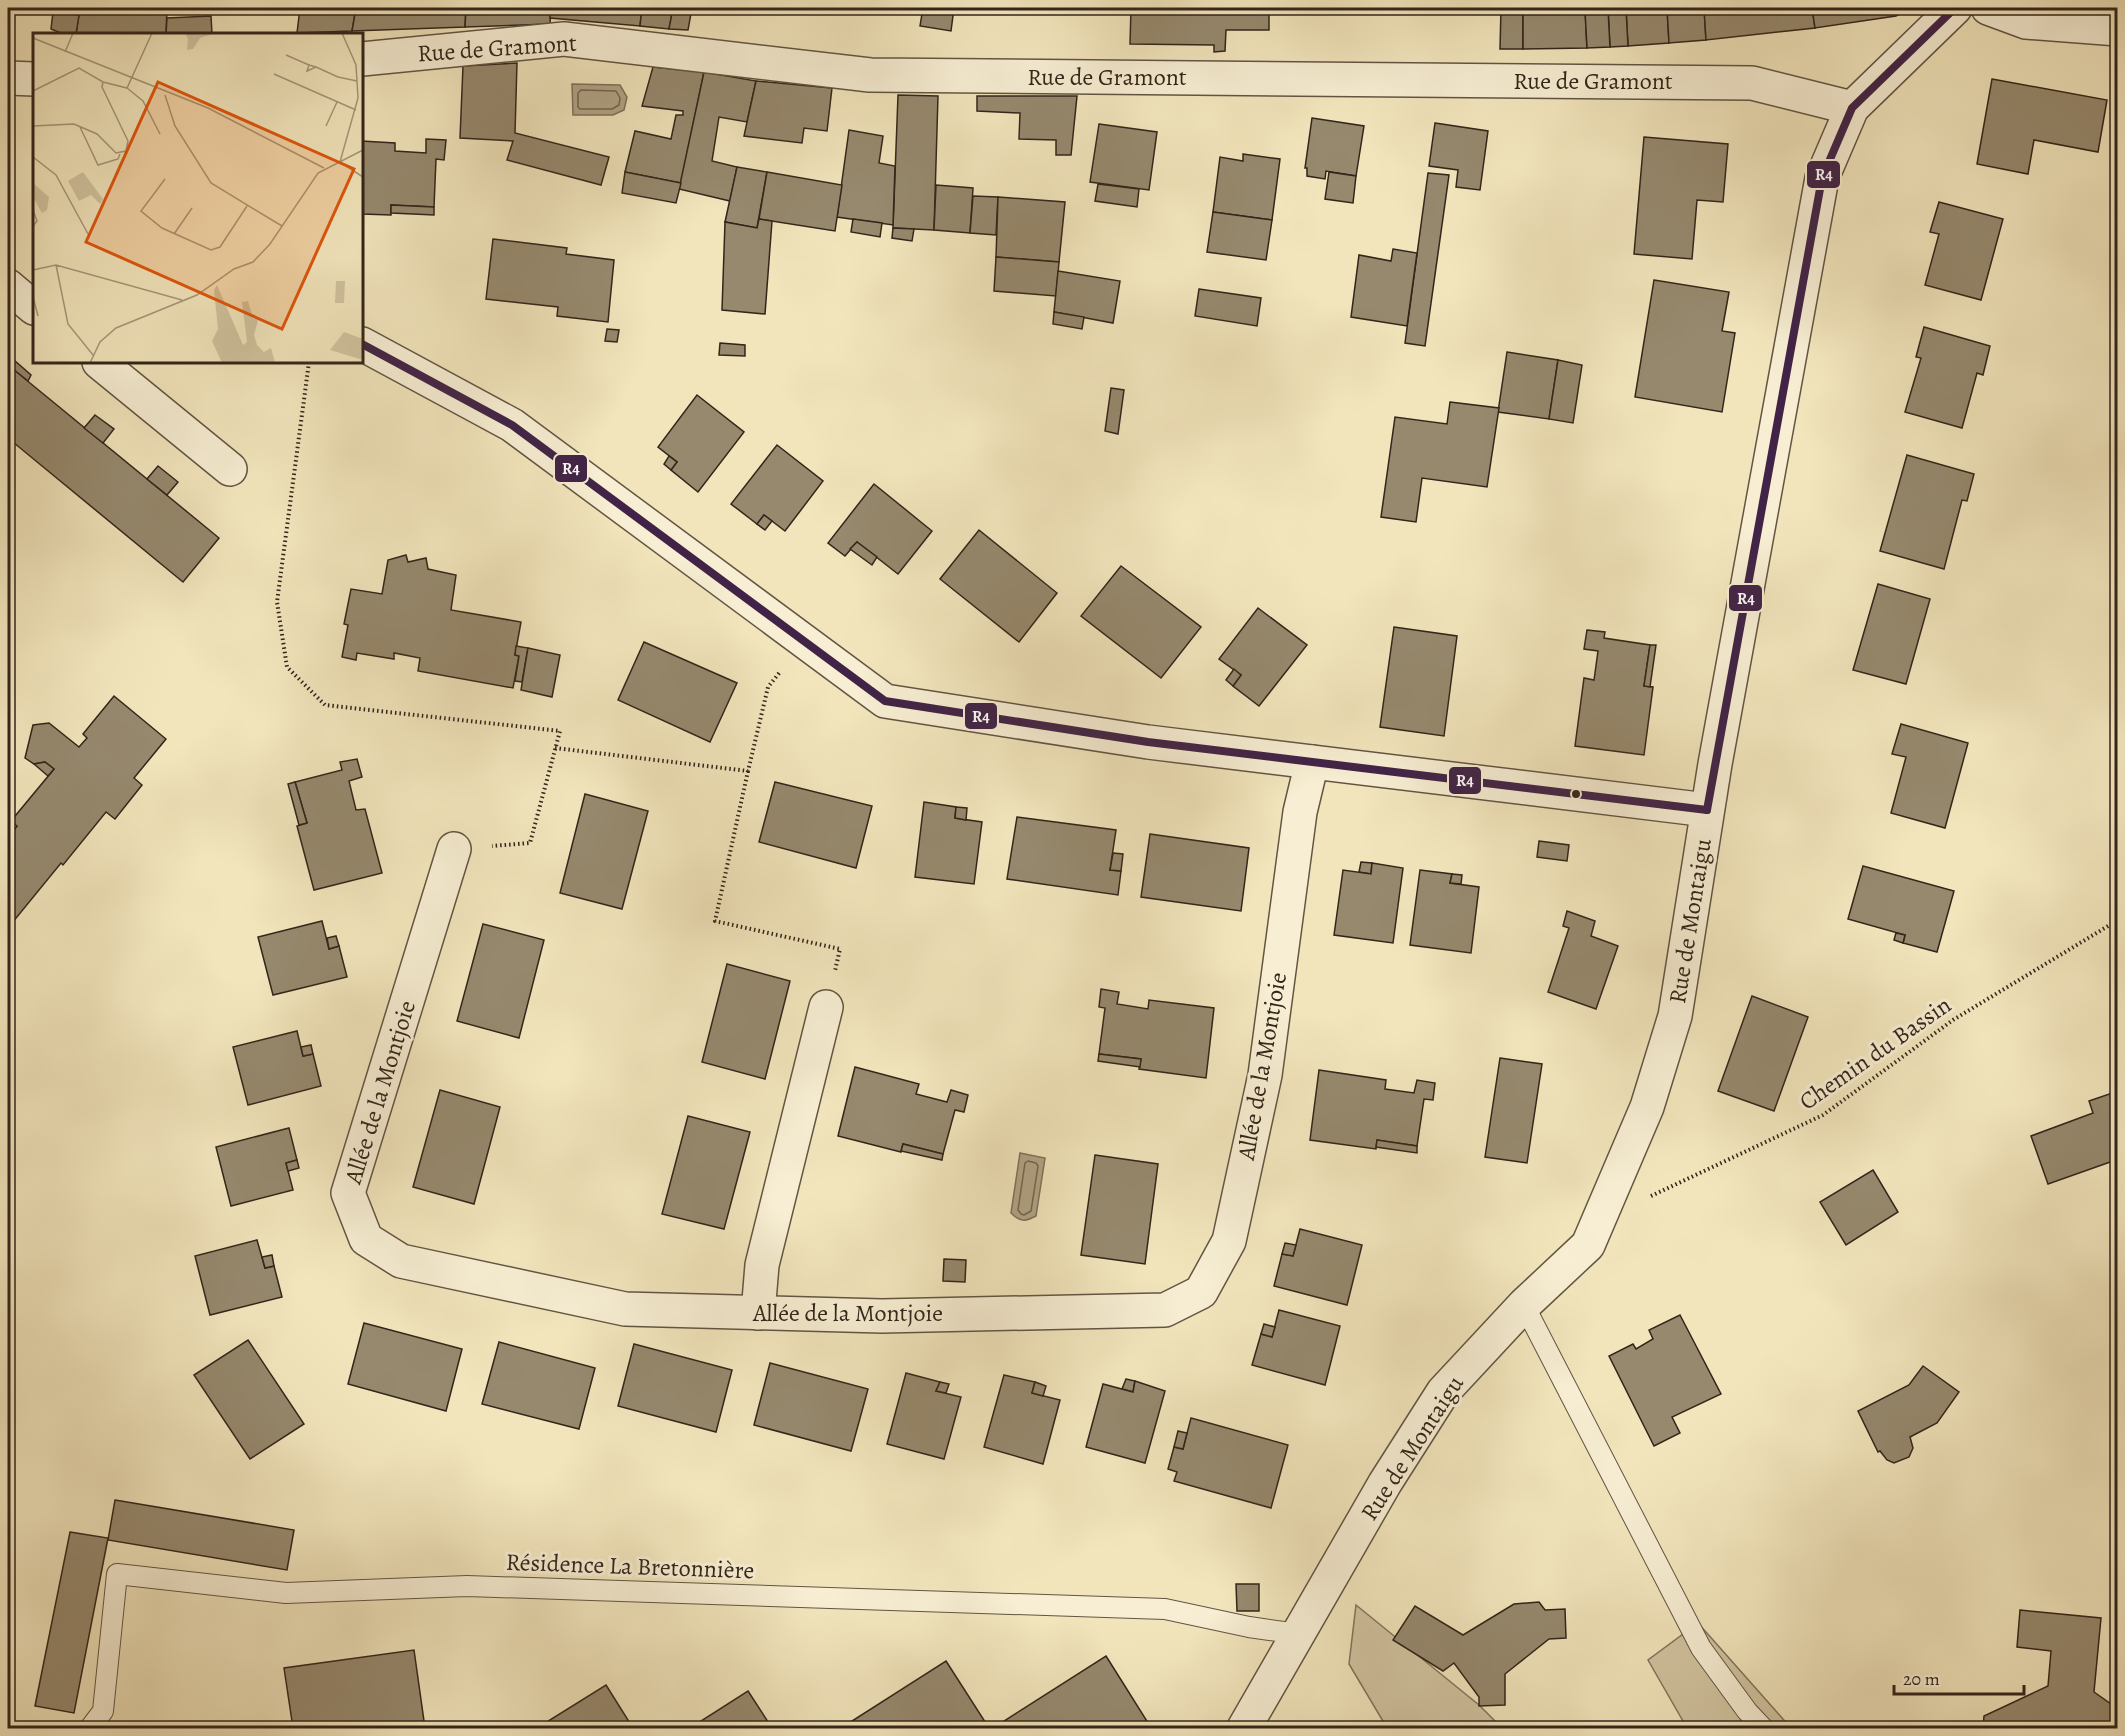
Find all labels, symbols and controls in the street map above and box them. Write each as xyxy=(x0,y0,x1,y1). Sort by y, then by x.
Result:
street label: Rue de Gramont xyxy=(416,26,578,70)
inset map xyxy=(33,33,363,363)
street label: Rue de Gramont xyxy=(1027,61,1187,93)
street label: Rue de Gramont xyxy=(1513,65,1673,97)
line badge: R4 xyxy=(1806,160,1841,189)
text: R4 xyxy=(1815,164,1833,186)
line badge: R4 xyxy=(554,454,588,483)
text: R4 xyxy=(562,458,580,480)
line badge: R4 xyxy=(1728,584,1763,612)
text: R4 xyxy=(1737,588,1755,610)
line badge: R4 xyxy=(964,702,998,730)
text: R4 xyxy=(972,706,990,728)
line badge: R4 xyxy=(1448,766,1482,795)
text: R4 xyxy=(1456,770,1474,792)
unlabelled marker xyxy=(1570,788,1582,800)
street label: Rue de Montaigu xyxy=(1661,836,1719,1006)
street label: Allée de la Montjoie xyxy=(1230,970,1294,1163)
street label: Chemin du Bassin xyxy=(1793,989,1957,1117)
street label: Allée de la Montjoie xyxy=(337,996,423,1189)
street label: Allée de la Montjoie xyxy=(752,1297,943,1329)
street label: Rue de Montaigu xyxy=(1353,1369,1471,1527)
street label: Résidence La Bretonnière xyxy=(505,1546,755,1586)
scale bar xyxy=(1894,1658,2024,1696)
text: 20 m xyxy=(1903,1667,1940,1691)

